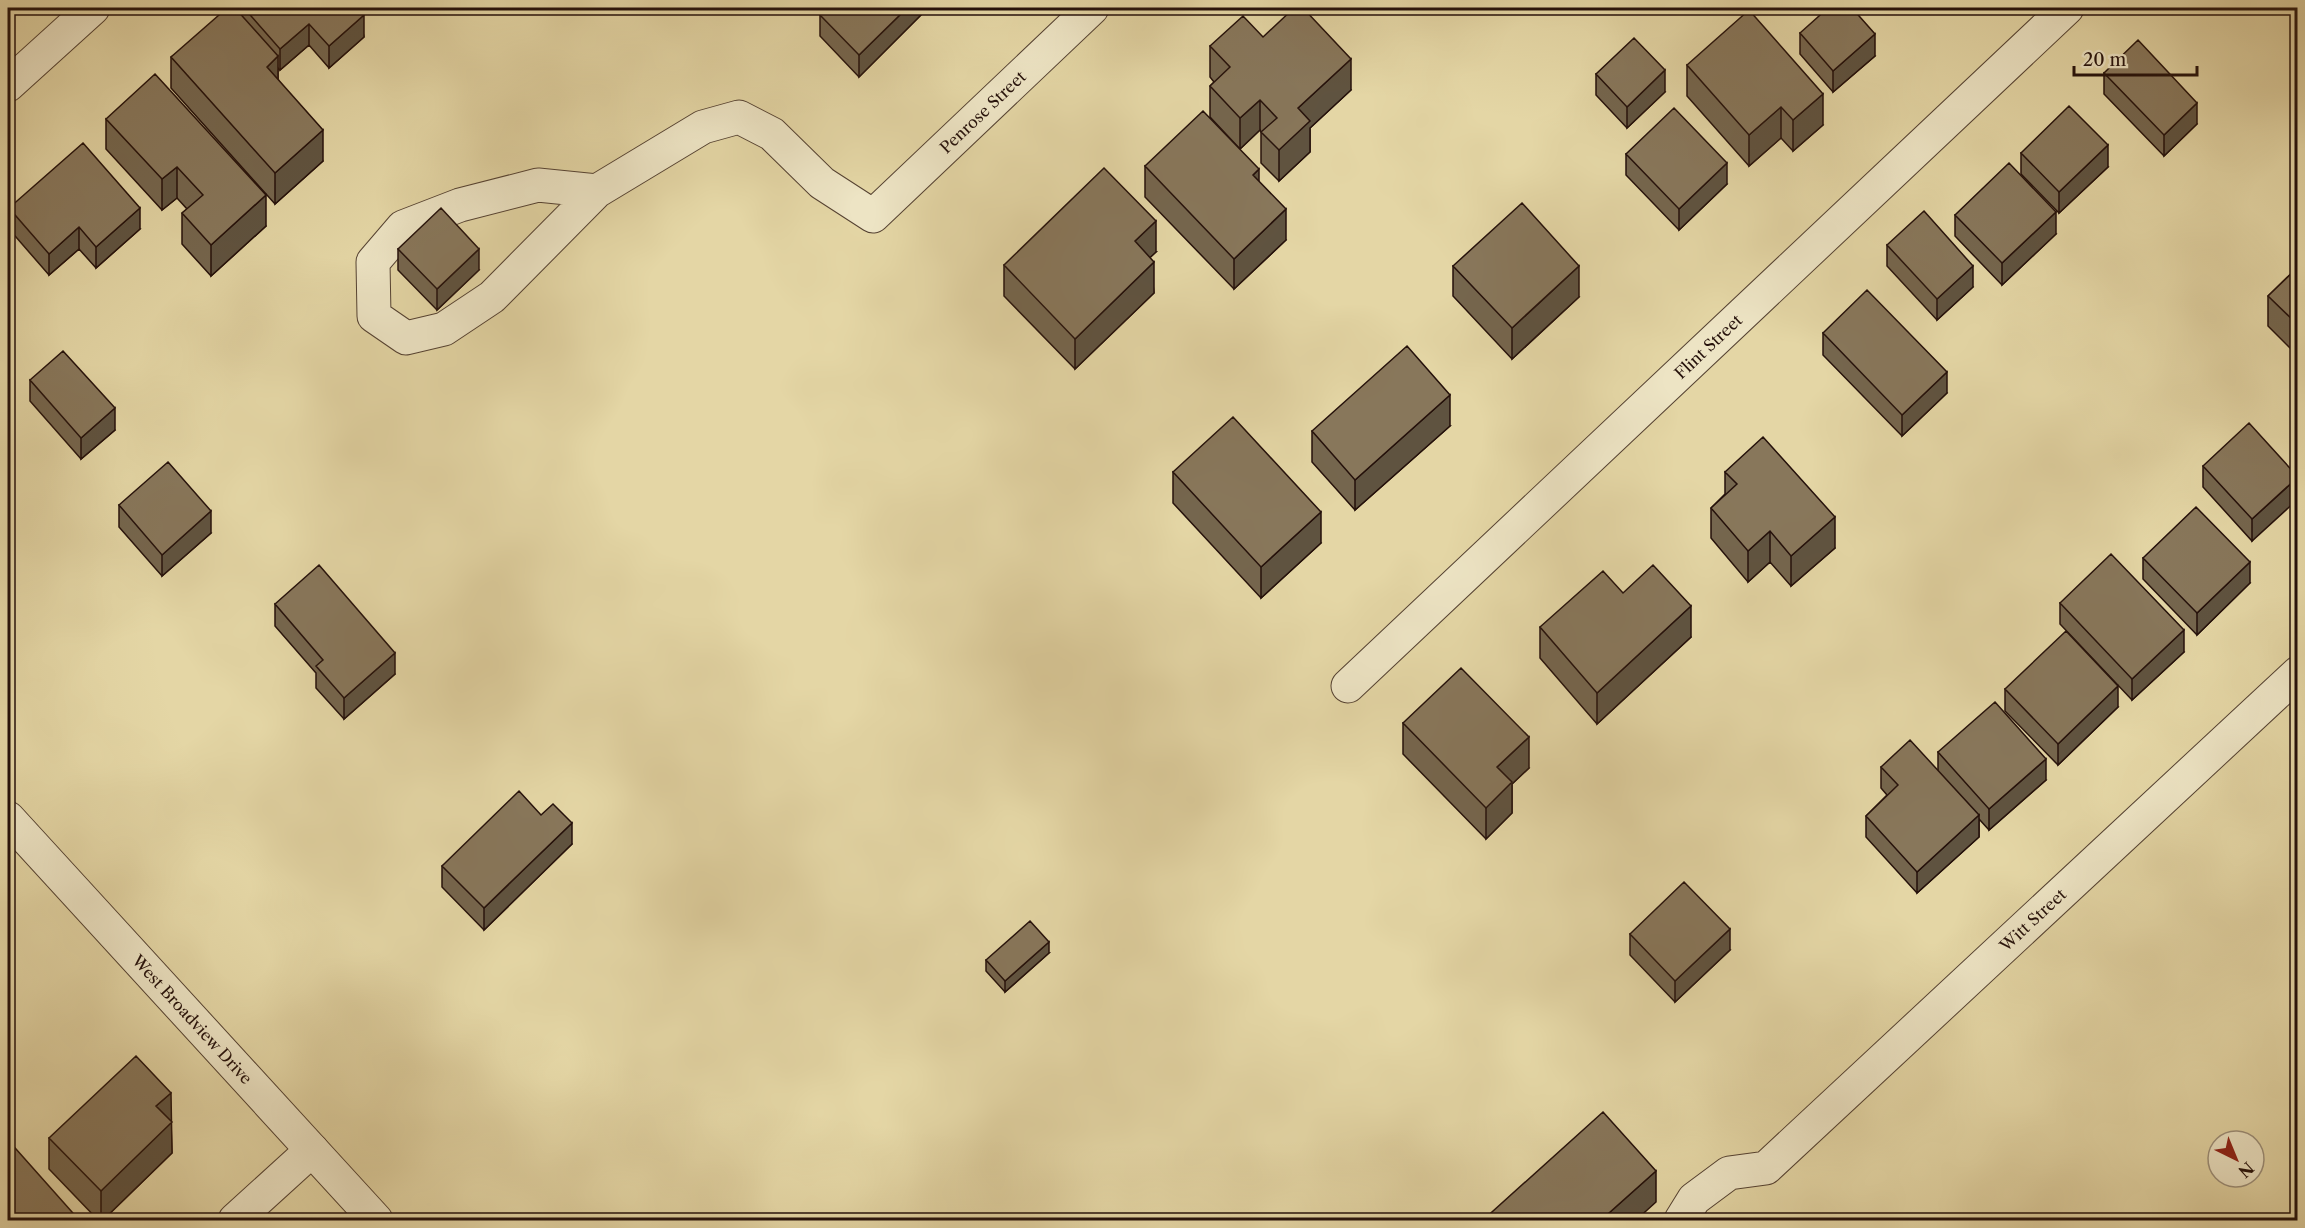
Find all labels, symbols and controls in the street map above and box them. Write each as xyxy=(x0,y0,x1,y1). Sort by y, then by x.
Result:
scale bar xyxy=(2074,39,2197,77)
text: 20 m xyxy=(2083,49,2127,71)
street label: Penrose Street xyxy=(935,66,1030,157)
street label: Flint Street xyxy=(1670,310,1746,383)
street label: Witt Street xyxy=(1995,884,2070,956)
street label: West Broadview Drive xyxy=(127,950,257,1088)
north arrow xyxy=(2206,1129,2266,1189)
text: N xyxy=(2234,1158,2258,1182)

